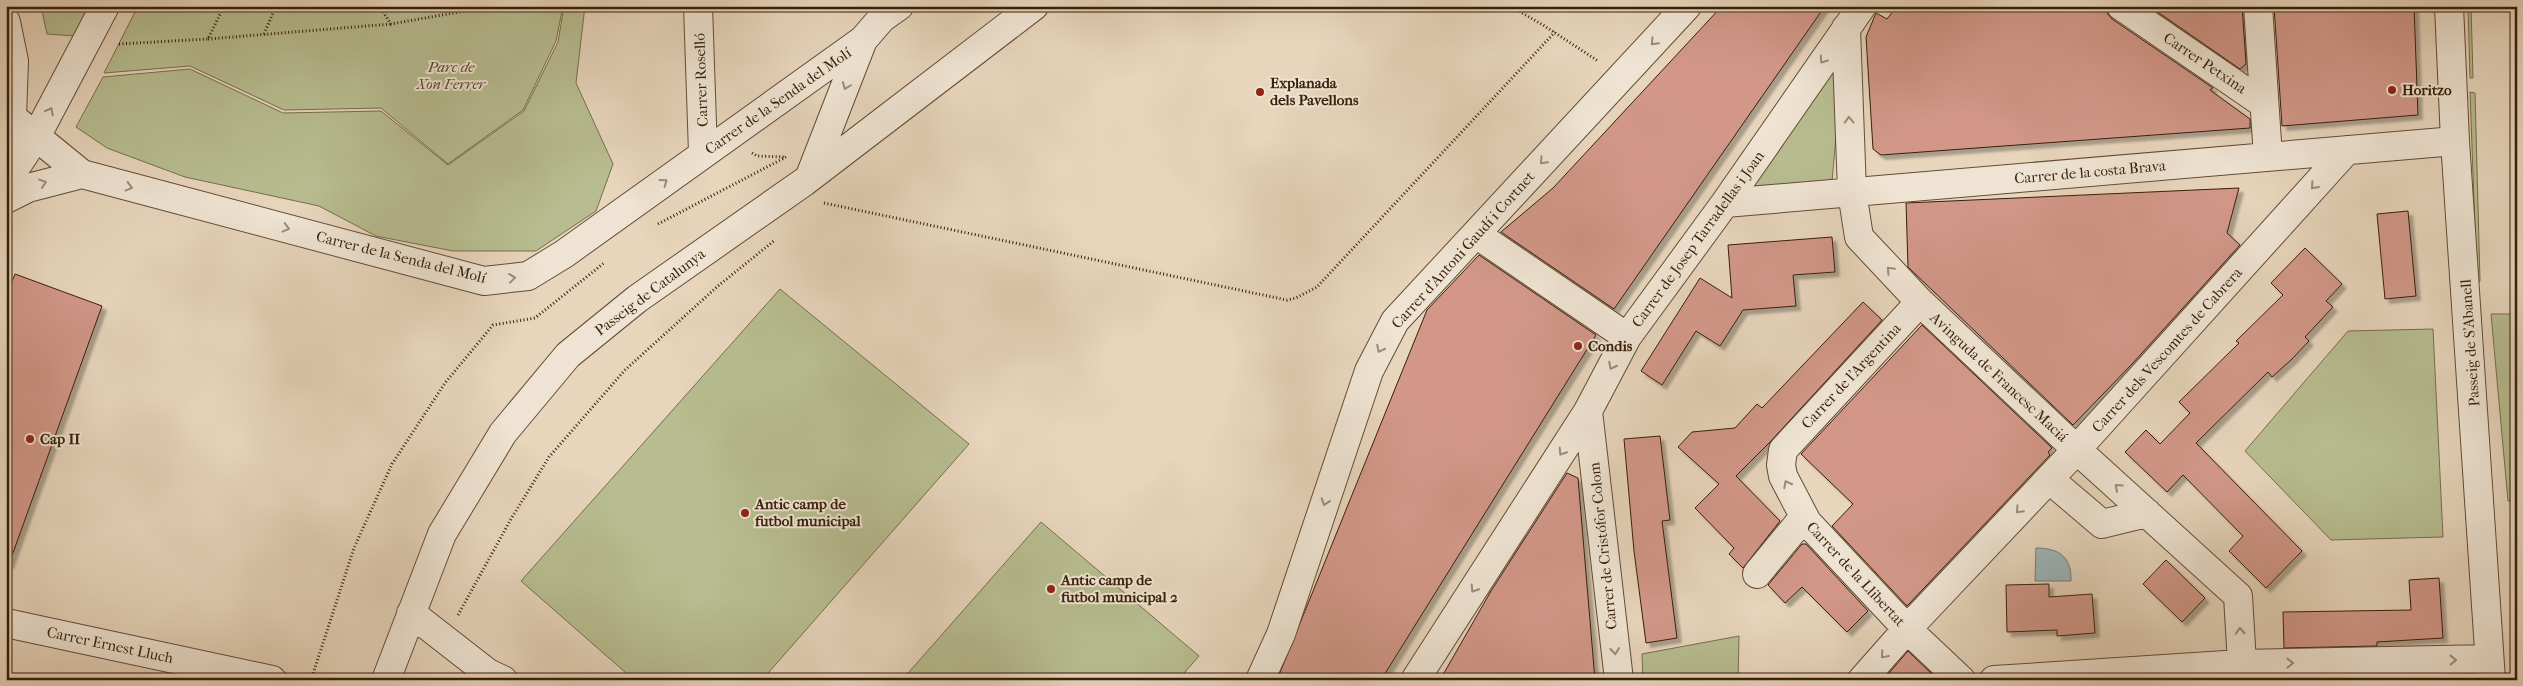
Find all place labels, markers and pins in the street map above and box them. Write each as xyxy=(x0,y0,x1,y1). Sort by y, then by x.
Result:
place label: Explanada dels Pavellons xyxy=(1270,74,1359,109)
place label: Horitzo xyxy=(2402,81,2452,99)
marker: Horitzo xyxy=(2386,84,2398,96)
marker: Explanada dels Pavellons xyxy=(1254,86,1266,98)
place label: Condis xyxy=(1588,337,1633,355)
marker: Condis xyxy=(1572,340,1584,352)
place label: Cap II xyxy=(40,430,80,448)
marker: Cap II xyxy=(24,433,36,445)
place label: Antic camp de futbol municipal xyxy=(754,495,862,530)
marker: Antic camp de futbol municipal xyxy=(739,507,751,519)
place label: Antic camp de futbol municipal 2 xyxy=(1060,571,1178,606)
marker: Antic camp de futbol municipal 2 xyxy=(1045,583,1057,595)

